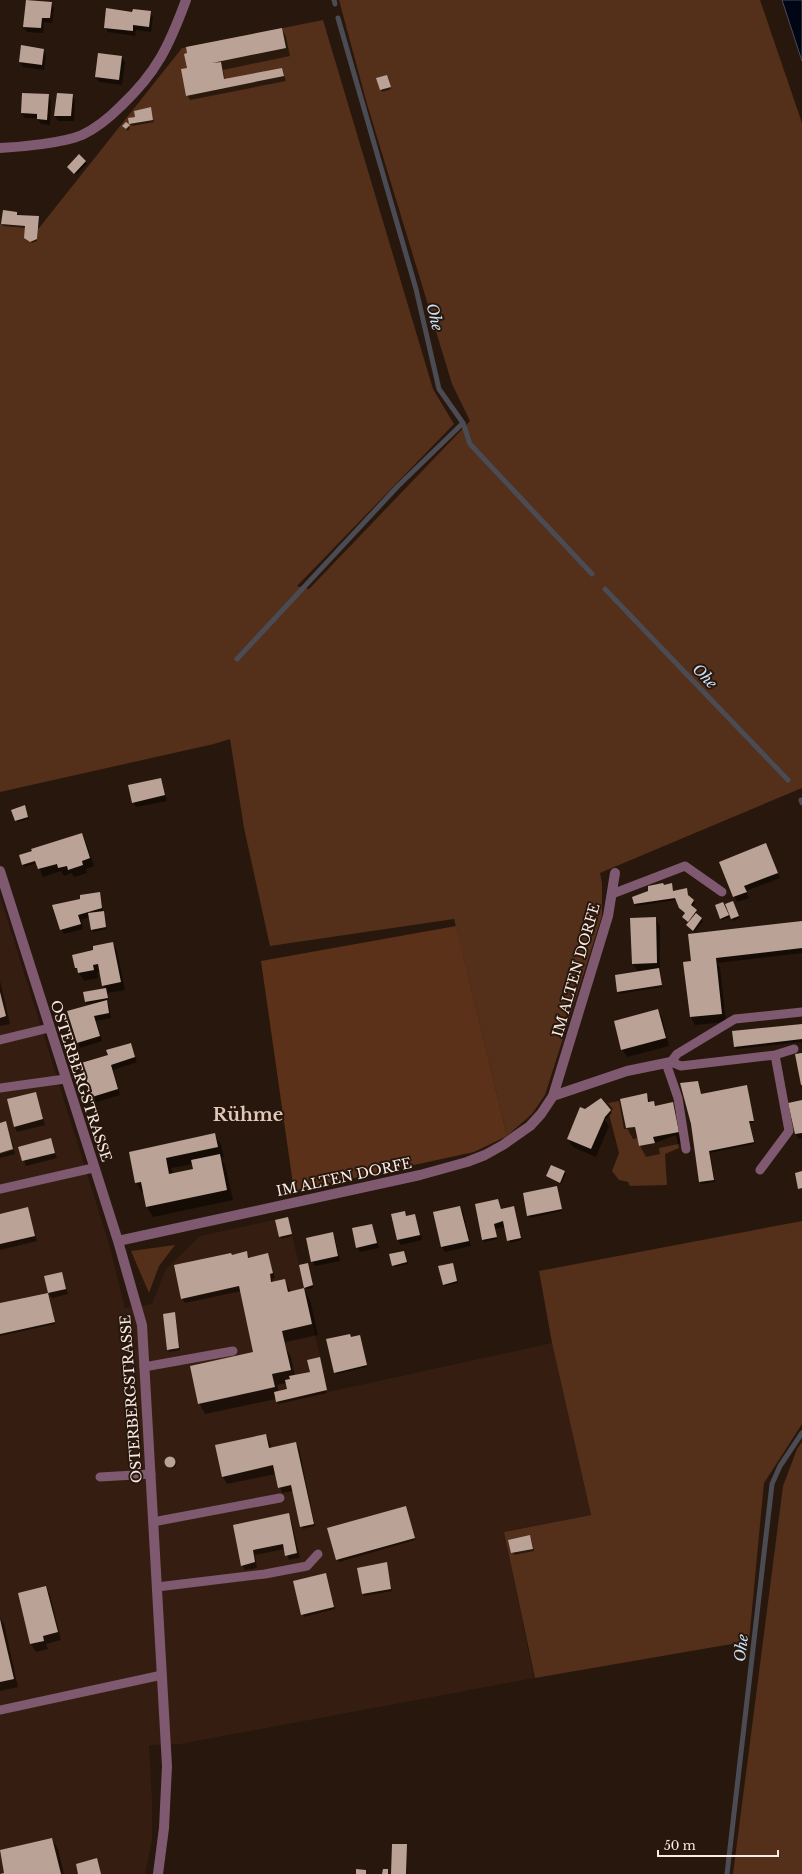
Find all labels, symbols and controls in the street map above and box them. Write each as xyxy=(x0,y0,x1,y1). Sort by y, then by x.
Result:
water label: Ohe xyxy=(423,301,447,333)
water label: Ohe xyxy=(689,659,722,693)
street label: IM ALTEN DORFE xyxy=(548,901,604,1039)
street label: OSTERBERGSTRASSE xyxy=(46,998,116,1164)
district label: Rühme xyxy=(213,1104,283,1126)
street label: IM ALTEN DORFE xyxy=(275,1154,413,1200)
street label: OSTERBERGSTRASSE xyxy=(116,1314,146,1484)
water label: Ohe xyxy=(730,1633,752,1663)
scale bar xyxy=(658,1832,778,1858)
text: 50 m xyxy=(664,1838,696,1853)

